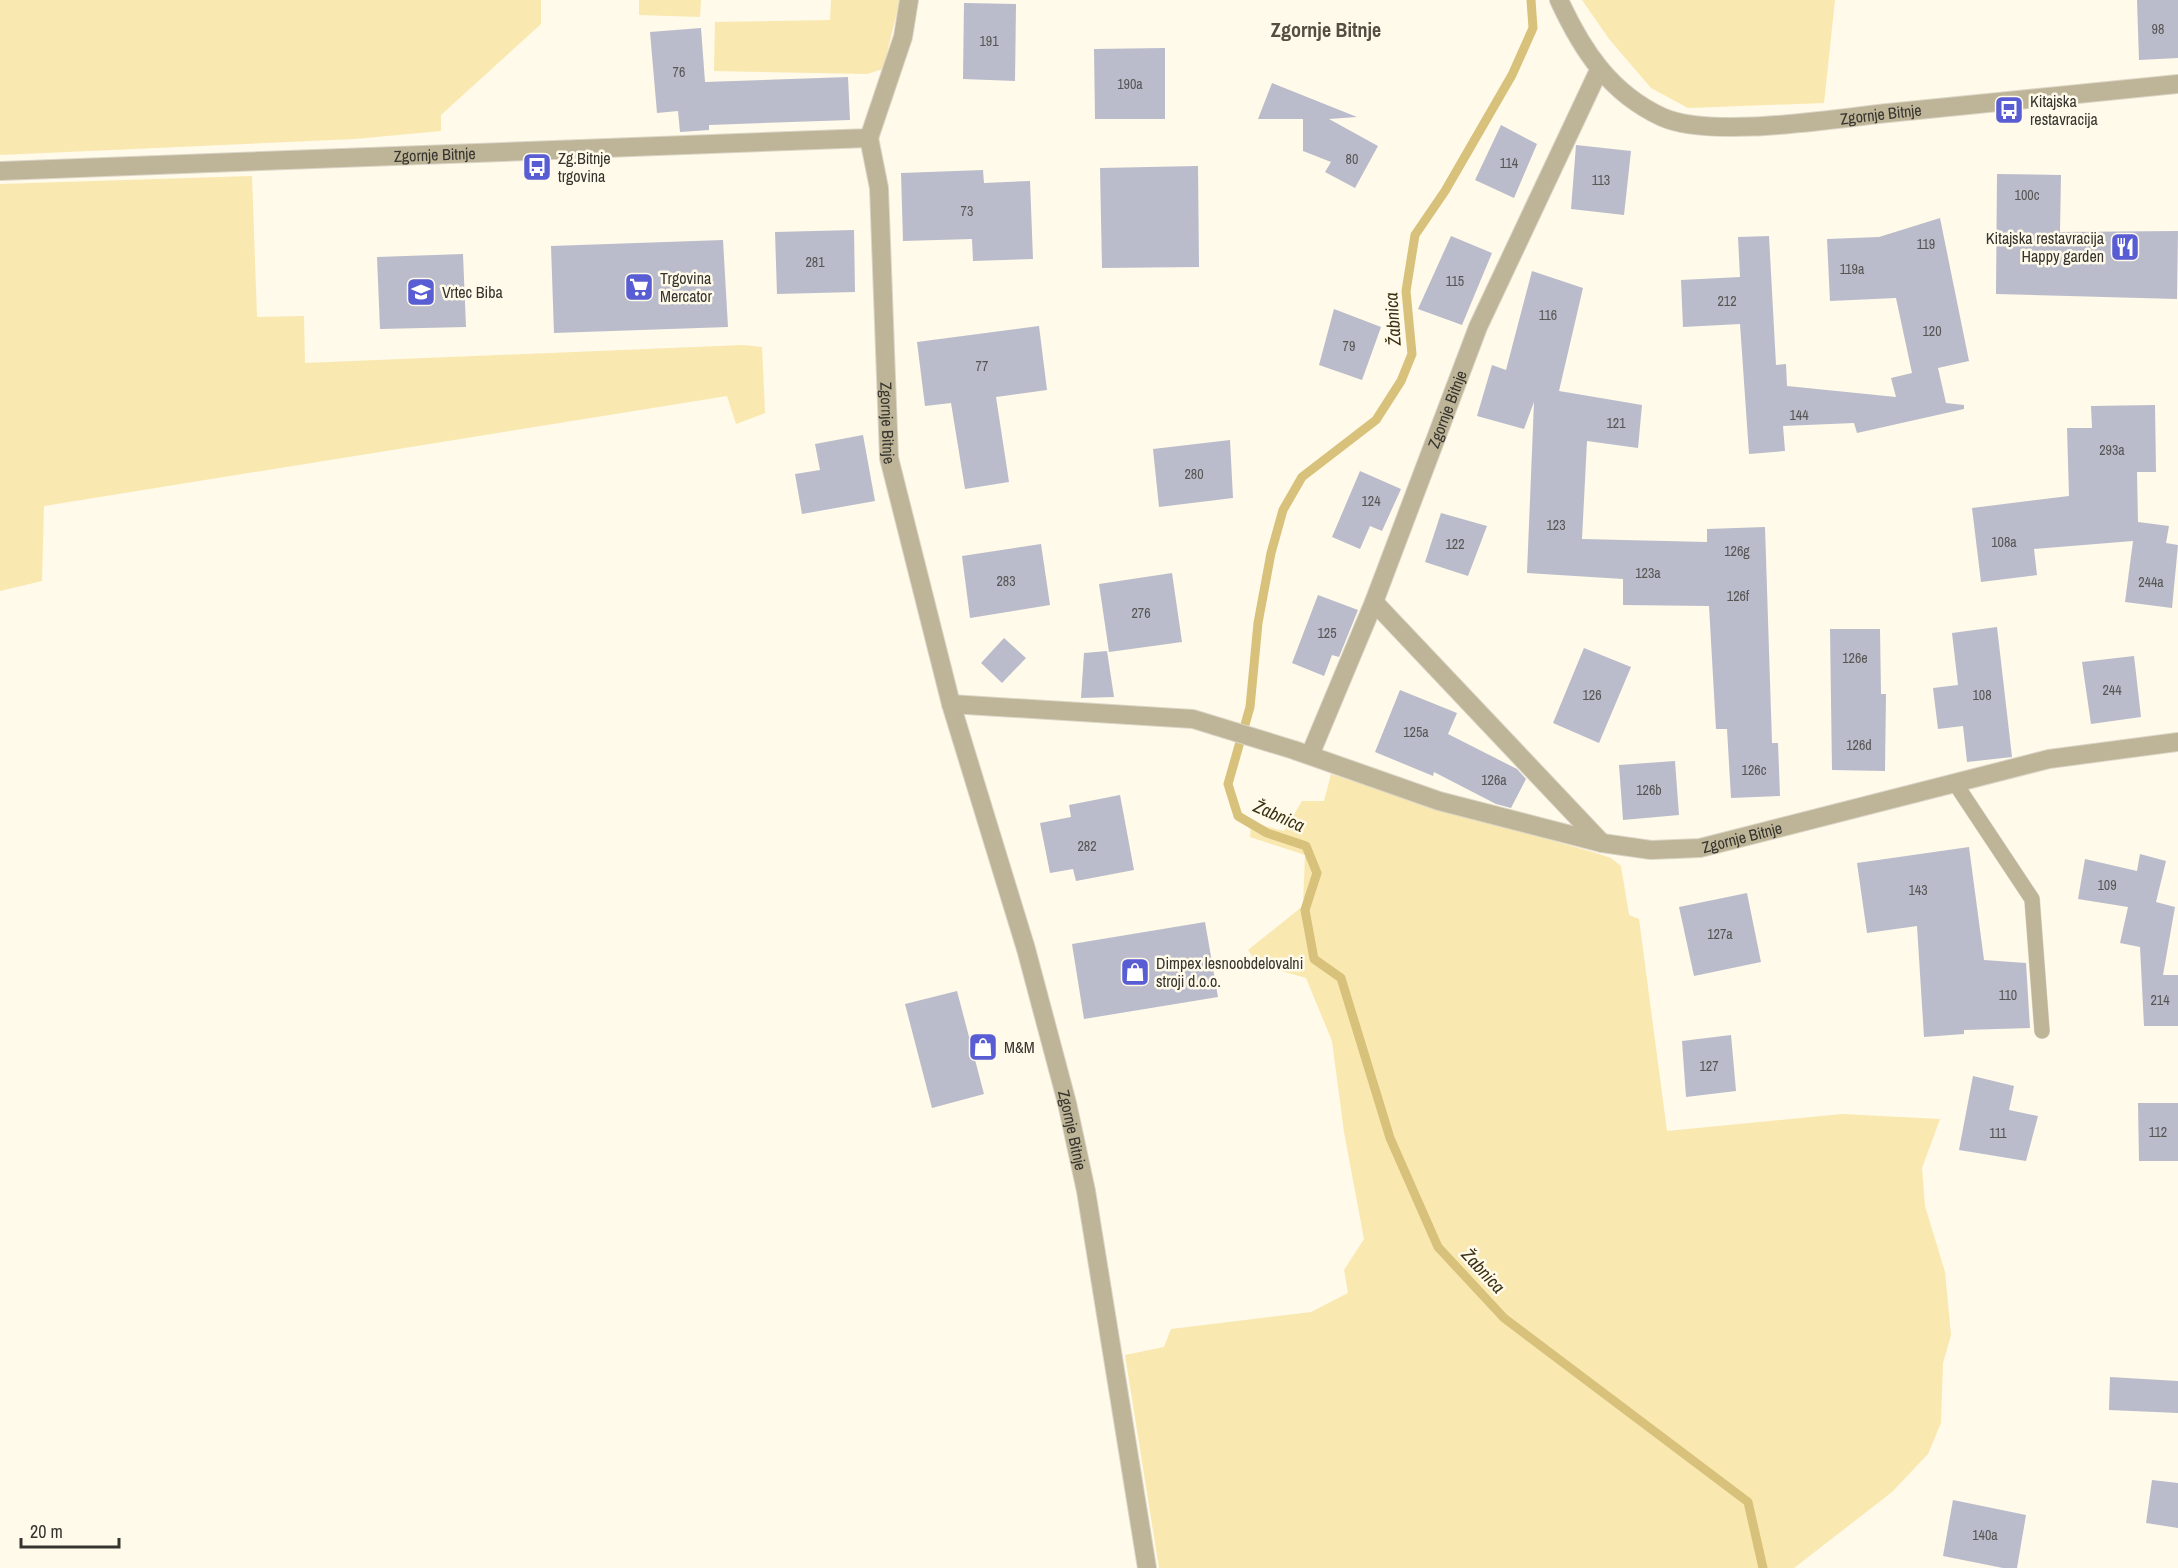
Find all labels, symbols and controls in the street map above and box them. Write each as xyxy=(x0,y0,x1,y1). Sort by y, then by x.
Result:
district label: Zgornje Bitnje xyxy=(1271,16,1381,43)
house number: 98 xyxy=(2152,20,2164,38)
house number: 191 xyxy=(979,32,999,50)
house number: 76 xyxy=(673,63,685,81)
house number: 190a xyxy=(1117,75,1143,93)
place label: Kitajska restavracija xyxy=(2030,90,2099,130)
bus stop icon: Kitajska restavracija xyxy=(1993,94,2025,126)
street label: Zgornje Bitnje xyxy=(1839,99,1923,130)
street label: Zgornje Bitnje xyxy=(393,142,476,167)
place label: Zg.Bitnje trgovina xyxy=(558,147,611,187)
house number: 80 xyxy=(1346,150,1358,168)
bus stop icon: Zg.Bitnje trgovina xyxy=(521,151,553,183)
house number: 114 xyxy=(1500,154,1519,172)
house number: 113 xyxy=(1592,171,1610,189)
house number: 100c xyxy=(2015,186,2040,204)
house number: 73 xyxy=(961,202,973,220)
place label: Kitajska restavracija Happy garden xyxy=(1986,227,2105,267)
restaurant icon: Kitajska restavracija Happy garden xyxy=(2109,231,2141,263)
house number: 119 xyxy=(1917,235,1935,253)
house number: 281 xyxy=(805,253,825,271)
house number: 119a xyxy=(1840,260,1865,278)
place label: Trgovina Mercator xyxy=(660,267,712,307)
supermarket icon: Trgovina Mercator xyxy=(623,271,655,303)
house number: 115 xyxy=(1446,272,1464,290)
school or university icon: Vrtec Biba xyxy=(405,276,437,308)
place label: Vrtec Biba xyxy=(442,281,503,303)
water label: Žabnica xyxy=(1378,292,1407,348)
house number: 212 xyxy=(1717,292,1737,310)
house number: 116 xyxy=(1539,306,1557,324)
house number: 120 xyxy=(1922,322,1942,340)
house number: 79 xyxy=(1343,337,1355,355)
house number: 77 xyxy=(976,357,988,375)
street label: Zgornje Bitnje xyxy=(1422,367,1472,451)
street label: Zgornje Bitnje xyxy=(875,382,901,466)
house number: 144 xyxy=(1789,406,1809,424)
house number: 121 xyxy=(1606,414,1626,432)
house number: 293a xyxy=(2099,441,2125,459)
house number: 280 xyxy=(1184,465,1204,483)
house number: 124 xyxy=(1361,492,1381,510)
house number: 123 xyxy=(1546,516,1566,534)
house number: 108a xyxy=(1991,533,2017,551)
house number: 122 xyxy=(1445,535,1465,553)
house number: 126g xyxy=(1724,542,1750,560)
house number: 123a xyxy=(1635,564,1661,582)
house number: 283 xyxy=(996,572,1016,590)
house number: 244a xyxy=(2138,573,2164,591)
house number: 126f xyxy=(1727,587,1750,605)
house number: 276 xyxy=(1131,604,1151,622)
house number: 125 xyxy=(1317,624,1337,642)
house number: 126e xyxy=(1842,649,1868,667)
house number: 244 xyxy=(2102,681,2122,699)
house number: 126 xyxy=(1582,686,1602,704)
house number: 108 xyxy=(1972,686,1992,704)
house number: 125a xyxy=(1403,723,1429,741)
house number: 126d xyxy=(1846,736,1872,754)
house number: 126c xyxy=(1742,761,1767,779)
house number: 126a xyxy=(1481,771,1507,789)
house number: 126b xyxy=(1636,781,1662,799)
water label: Žabnica xyxy=(1249,793,1309,838)
street label: Zgornje Bitnje xyxy=(1700,817,1784,858)
house number: 282 xyxy=(1077,837,1097,855)
house number: 109 xyxy=(2097,876,2117,894)
house number: 143 xyxy=(1908,881,1928,899)
house number: 127a xyxy=(1707,925,1733,943)
place label: Dimpex lesnoobdelovalni stroji d.o.o. xyxy=(1156,952,1303,992)
shop icon: Dimpex lesnoobdelovalni stroji d.o.o. xyxy=(1119,956,1151,988)
house number: 110 xyxy=(1999,986,2017,1004)
house number: 214 xyxy=(2150,991,2170,1009)
shop icon: M&M xyxy=(967,1031,999,1063)
place label: M&M xyxy=(1004,1036,1035,1058)
house number: 127 xyxy=(1699,1057,1719,1075)
street label: Zgornje Bitnje xyxy=(1053,1087,1092,1172)
house number: 112 xyxy=(2149,1123,2167,1141)
house number: 111 xyxy=(1989,1124,2007,1142)
water label: Žabnica xyxy=(1455,1242,1511,1299)
scale bar xyxy=(21,1511,118,1549)
text: 20 m xyxy=(30,1519,63,1544)
house number: 140a xyxy=(1972,1526,1998,1544)

